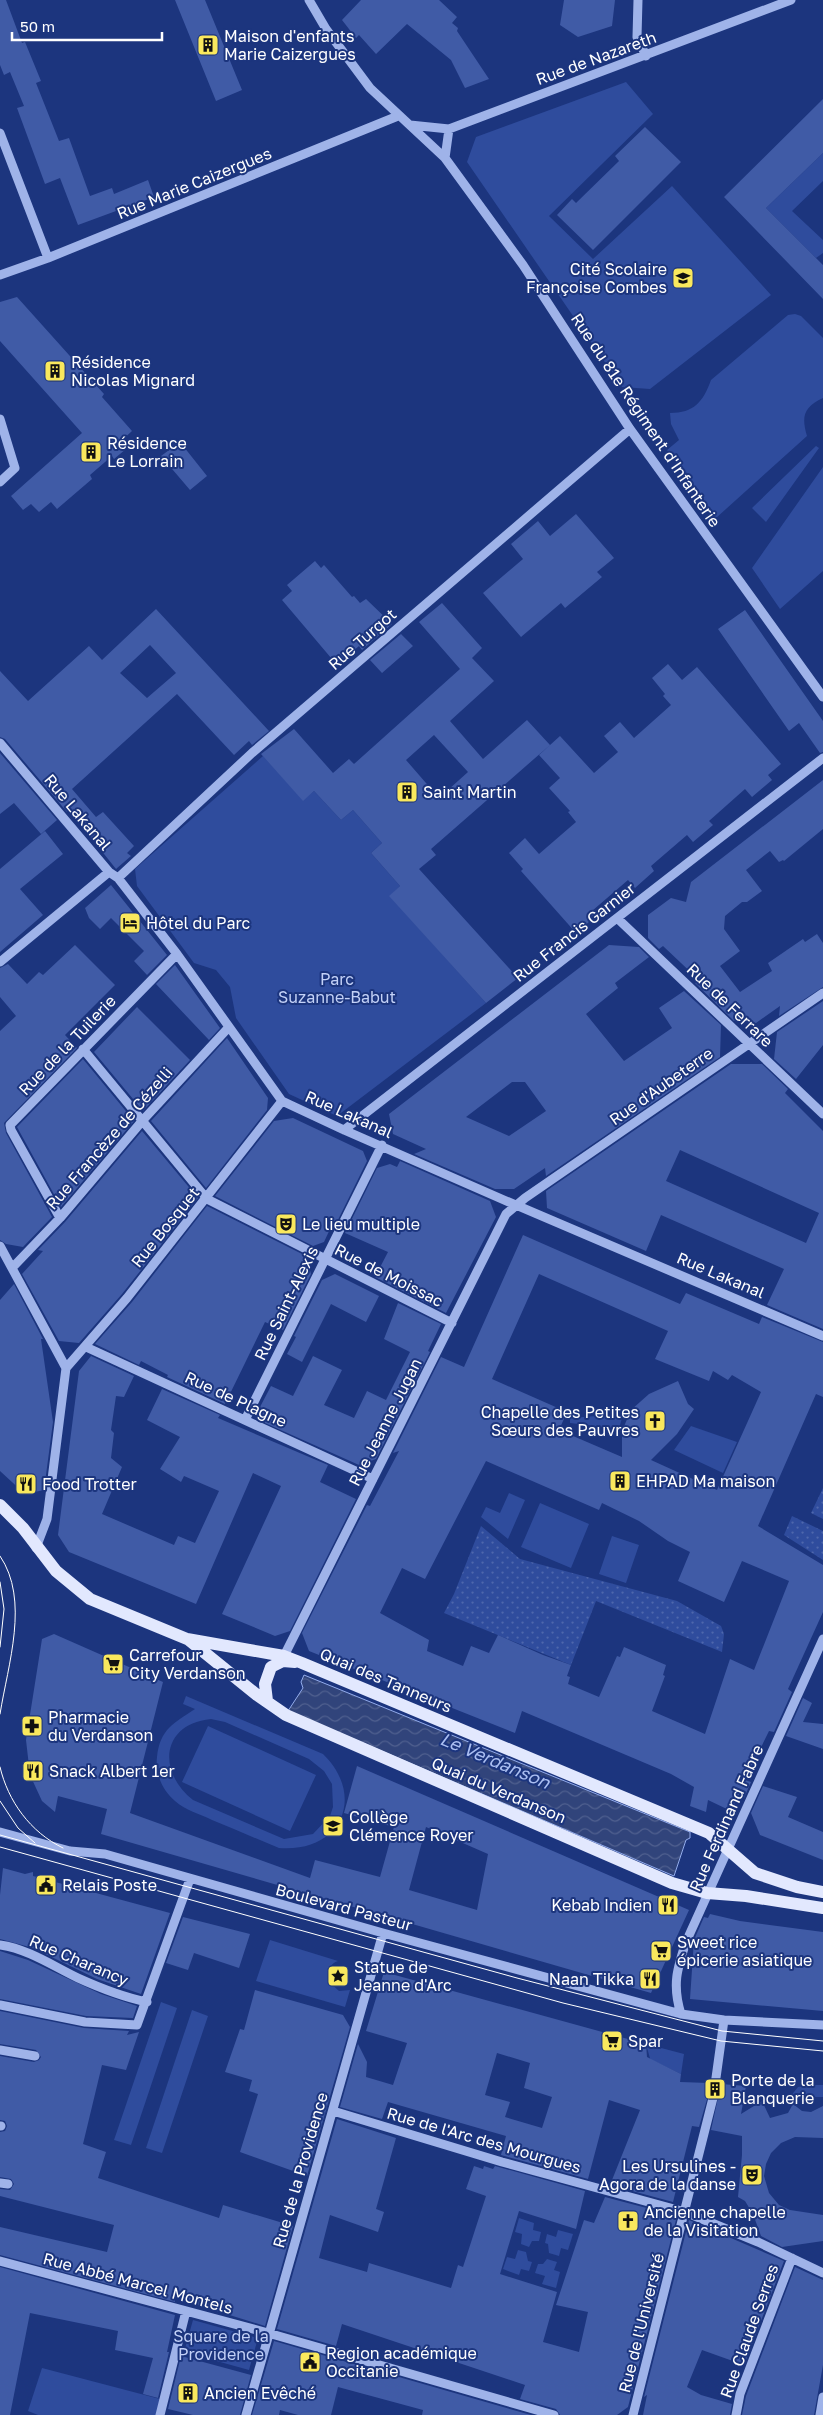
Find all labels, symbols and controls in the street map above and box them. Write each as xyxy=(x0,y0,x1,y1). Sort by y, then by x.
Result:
scale bar xyxy=(12,10,162,42)
text: 50 m xyxy=(20,17,55,35)
place label: Maison d'enfants Marie Caizergues xyxy=(224,26,356,64)
street label: Rue de Nazareth xyxy=(533,27,659,89)
building icon: Maison d'enfants Marie Caizergues xyxy=(196,33,220,57)
street label: Rue Marie Caizergues xyxy=(114,143,274,223)
place label: Cité Scolaire Françoise Combes xyxy=(526,259,667,297)
school or university icon: Cité Scolaire Françoise Combes xyxy=(671,266,695,290)
street label: Rue du 81e Régiment d'Infanterie xyxy=(567,309,725,531)
place label: Résidence Nicolas Mignard xyxy=(71,352,195,390)
building icon: Résidence Nicolas Mignard xyxy=(43,359,67,383)
place label: Résidence Le Lorrain xyxy=(107,433,187,471)
building icon: Résidence Le Lorrain xyxy=(79,440,103,464)
street label: Rue Turgot xyxy=(324,604,400,674)
street label: Rue Lakanal xyxy=(40,770,116,854)
building icon: Saint Martin xyxy=(395,780,419,804)
place label: Saint Martin xyxy=(423,782,517,802)
street label: Rue Francis Garnier xyxy=(509,878,639,986)
hotel icon: Hôtel du Parc xyxy=(118,911,142,935)
place label: Hôtel du Parc xyxy=(146,913,251,933)
street label: Rue de Ferrare xyxy=(683,959,777,1051)
park label: Parc Suzanne-Babut xyxy=(278,969,396,1007)
street label: Rue de la Tuilerie xyxy=(14,991,120,1099)
street label: Rue d'Aubeterre xyxy=(605,1043,717,1129)
street label: Rue Francèze de Cézelli xyxy=(42,1062,176,1214)
street label: Rue Lakanal xyxy=(302,1086,396,1142)
street label: Rue Bosquet xyxy=(127,1183,203,1271)
theatre icon: Le lieu multiple xyxy=(274,1212,298,1236)
place label: Le lieu multiple xyxy=(302,1214,420,1234)
street label: Rue de Moissac xyxy=(331,1239,447,1311)
street label: Rue Saint-Alexis xyxy=(250,1243,322,1363)
street label: Rue Lakanal xyxy=(674,1247,768,1303)
street label: Rue Jeanne Jugan xyxy=(344,1355,426,1489)
street label: Rue de Plagne xyxy=(182,1367,290,1431)
place label: Chapelle des Petites Sœurs des Pauvres xyxy=(481,1402,639,1440)
church icon: Chapelle des Petites Sœurs des Pauvres xyxy=(643,1409,667,1433)
building icon: EHPAD Ma maison xyxy=(608,1469,632,1493)
place label: EHPAD Ma maison xyxy=(636,1471,775,1491)
restaurant icon: Food Trotter xyxy=(14,1472,38,1496)
place label: Food Trotter xyxy=(42,1474,137,1494)
street label: Quai des Tanneurs xyxy=(317,1643,455,1717)
place label: Carrefour City Verdanson xyxy=(129,1645,246,1683)
supermarket icon: Carrefour City Verdanson xyxy=(101,1652,125,1676)
place label: Pharmacie du Verdanson xyxy=(48,1707,153,1745)
pharmacy icon: Pharmacie du Verdanson xyxy=(20,1714,44,1738)
water label: Le Verdanson xyxy=(437,1727,554,1793)
street label: Rue Ferdinand Fabre xyxy=(685,1742,767,1894)
street label: Quai du Verdanson xyxy=(429,1753,569,1827)
restaurant icon: Snack Albert 1er xyxy=(21,1759,45,1783)
place label: Snack Albert 1er xyxy=(49,1761,175,1781)
place label: Collège Clémence Royer xyxy=(349,1807,474,1845)
school or university icon: Collège Clémence Royer xyxy=(321,1814,345,1838)
public building icon: Relais Poste xyxy=(34,1873,58,1897)
place label: Relais Poste xyxy=(62,1875,157,1895)
street label: Boulevard Pasteur xyxy=(273,1879,415,1935)
restaurant icon: Kebab Indien xyxy=(656,1893,680,1917)
place label: Kebab Indien xyxy=(551,1895,652,1915)
street label: Rue Charancy xyxy=(26,1930,132,1990)
place label: Sweet rice épicerie asiatique xyxy=(677,1932,812,1970)
supermarket icon: Sweet rice épicerie asiatique xyxy=(649,1939,673,1963)
place label: Statue de Jeanne d'Arc xyxy=(354,1957,452,1995)
place icon: Statue de Jeanne d'Arc xyxy=(326,1964,350,1988)
restaurant icon: Naan Tikka xyxy=(638,1967,662,1991)
place label: Naan Tikka xyxy=(549,1969,634,1989)
supermarket icon: Spar xyxy=(600,2029,624,2053)
place label: Spar xyxy=(628,2031,663,2051)
place label: Porte de la Blanquerie xyxy=(731,2070,814,2108)
building icon: Porte de la Blanquerie xyxy=(703,2077,727,2101)
street label: Rue de la Providence xyxy=(268,2090,332,2250)
street label: Rue de l'Arc des Mourgues xyxy=(385,2103,583,2177)
place label: Les Ursulines - Agora de la danse xyxy=(599,2156,736,2194)
theatre icon: Les Ursulines - Agora de la danse xyxy=(740,2163,764,2187)
place label: Ancienne chapelle de la Visitation xyxy=(644,2202,786,2240)
church icon: Ancienne chapelle de la Visitation xyxy=(616,2209,640,2233)
street label: Rue Abbé Marcel Montels xyxy=(41,2248,235,2318)
street label: Rue de l'Université xyxy=(614,2251,668,2395)
street label: Rue Claude Serres xyxy=(715,2261,783,2401)
park label: Square de la Providence xyxy=(173,2326,269,2364)
place label: Region académique Occitanie xyxy=(326,2343,477,2381)
public building icon: Region académique Occitanie xyxy=(298,2350,322,2374)
building icon: Ancien Evêché xyxy=(176,2381,200,2405)
place label: Ancien Evêché xyxy=(204,2383,316,2403)

